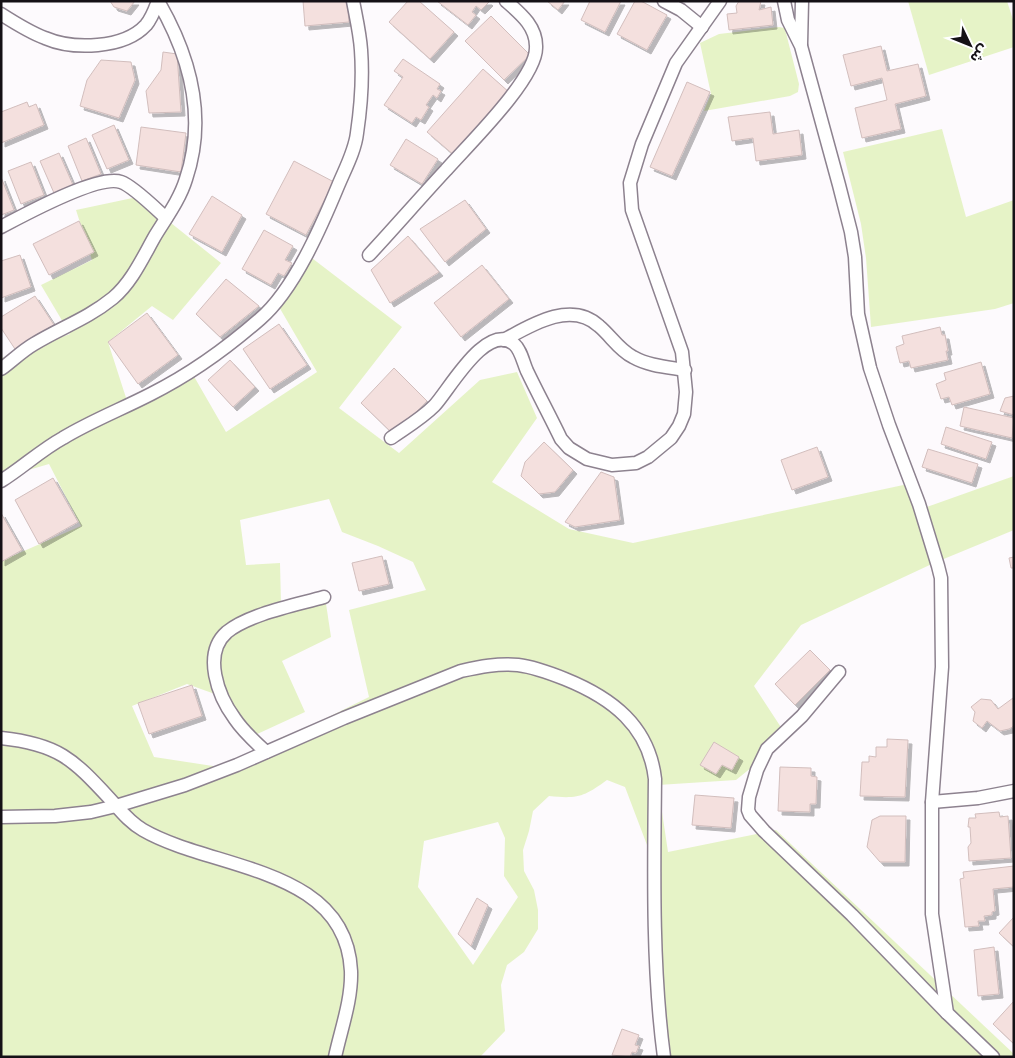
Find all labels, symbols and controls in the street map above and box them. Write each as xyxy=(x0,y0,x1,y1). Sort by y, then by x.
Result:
north arrow xyxy=(945,20,995,70)
text: ش xyxy=(966,41,992,66)

